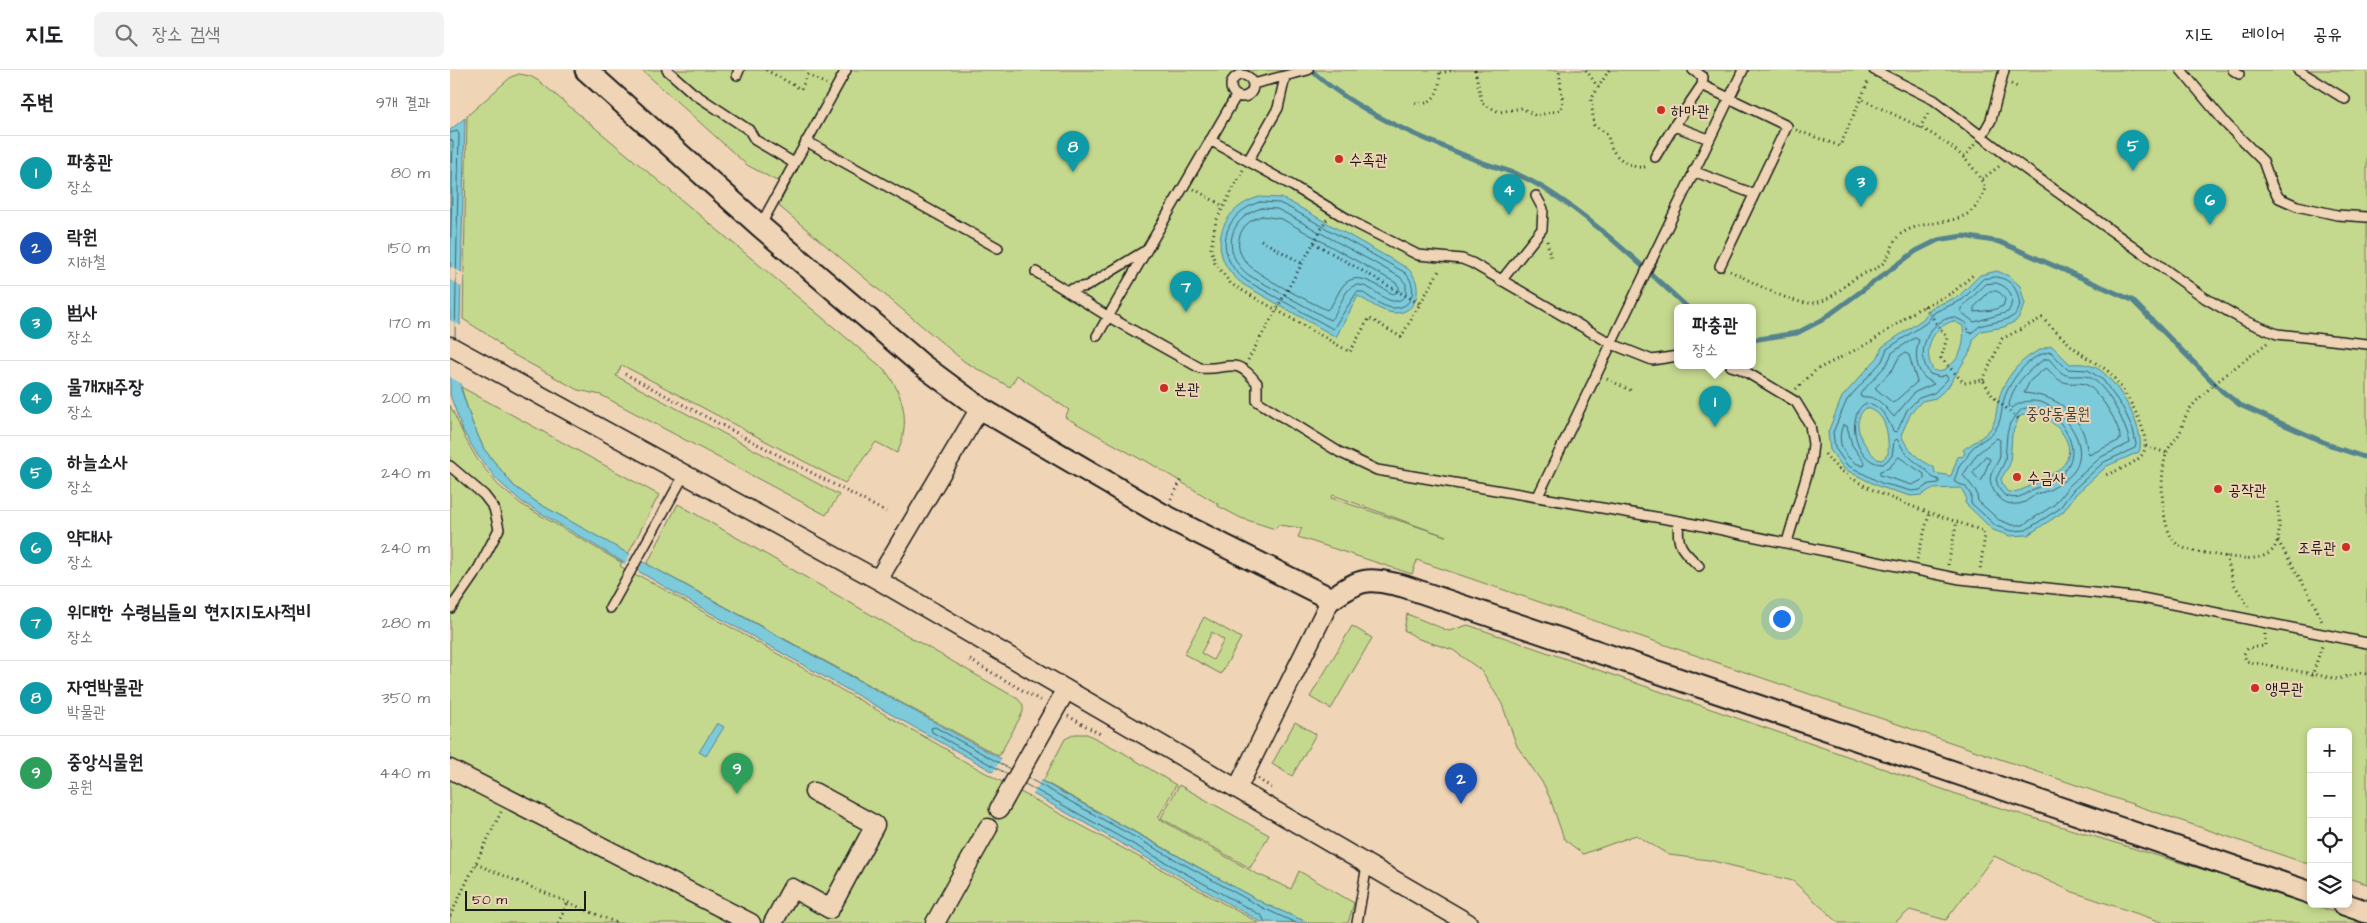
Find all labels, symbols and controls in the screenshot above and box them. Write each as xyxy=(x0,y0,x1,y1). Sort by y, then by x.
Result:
search box xyxy=(94,12,444,57)
text: 지도 xyxy=(25,18,64,52)
icon: search xyxy=(112,21,140,49)
text: 장소 검색 xyxy=(152,21,220,48)
text: 지도 xyxy=(2185,22,2214,47)
text: 레이어 xyxy=(2242,22,2285,47)
text: 공유 xyxy=(2313,22,2342,47)
text: 주변 xyxy=(20,88,54,117)
text: 9개 결과 xyxy=(376,92,430,114)
place label: 하마관 xyxy=(1671,100,1710,122)
marker: 하마관 xyxy=(1655,104,1667,116)
pin: 5 xyxy=(2117,130,2149,171)
pin: 8 xyxy=(1057,131,1089,172)
text: 파충관 xyxy=(67,149,113,176)
place label: 수족관 xyxy=(1349,149,1388,171)
marker: 수족관 xyxy=(1333,153,1345,165)
text: 1 xyxy=(35,162,37,184)
text: 80 m xyxy=(391,162,430,184)
pin: 3 xyxy=(1845,166,1877,207)
pin: 4 xyxy=(1493,174,1525,215)
text: 장소 xyxy=(67,176,93,198)
pin: 6 xyxy=(2194,184,2226,225)
text: 락원 xyxy=(67,224,98,251)
text: 2 xyxy=(31,237,41,259)
text: 150 m xyxy=(388,237,430,259)
text: 지하철 xyxy=(67,251,106,273)
pin: 7 xyxy=(1170,271,1202,312)
text: 범사 xyxy=(67,299,98,326)
popup xyxy=(1674,304,1756,369)
text: 3 xyxy=(32,312,40,334)
text: 170 m xyxy=(389,312,430,334)
text: 파충관 xyxy=(1692,312,1738,339)
text: 장소 xyxy=(67,326,93,348)
text: 장소 xyxy=(1692,339,1718,361)
text: 물개재주장 xyxy=(67,374,143,401)
place label: 본관 xyxy=(1174,378,1200,400)
marker: 본관 xyxy=(1158,382,1170,394)
pin: 1 xyxy=(1699,386,1731,427)
text: 4 xyxy=(31,387,41,409)
text: 200 m xyxy=(382,387,430,409)
text: 장소 xyxy=(67,401,93,423)
park label: 중앙동물원 xyxy=(2026,403,2090,425)
text: 하늘소사 xyxy=(67,449,128,476)
text: 5 xyxy=(30,462,42,484)
text: 240 m xyxy=(381,462,430,484)
place label: 수금사 xyxy=(2027,467,2066,489)
marker: 수금사 xyxy=(2011,471,2023,483)
text: 장소 xyxy=(67,476,93,498)
place label: 공작관 xyxy=(2228,479,2267,501)
marker: 공작관 xyxy=(2212,483,2224,495)
text: 약대사 xyxy=(67,524,113,551)
text: 6 xyxy=(31,537,41,559)
text: 240 m xyxy=(381,537,430,559)
place label: 조류관 xyxy=(2297,537,2336,559)
marker: 조류관 xyxy=(2340,541,2352,553)
text: 장소 xyxy=(67,551,93,573)
text: 위대한 수령님들의 현지지도사적비 xyxy=(67,599,312,626)
your location xyxy=(1769,606,1795,632)
text: 7 xyxy=(31,612,41,634)
text: 280 m xyxy=(382,612,430,634)
text: 장소 xyxy=(67,626,93,648)
text: 자연박물관 xyxy=(67,674,143,701)
place label: 앵무관 xyxy=(2265,678,2304,700)
marker: 앵무관 xyxy=(2249,682,2261,694)
text: 8 xyxy=(31,687,41,709)
text: 350 m xyxy=(382,687,430,709)
text: 박물관 xyxy=(67,701,106,723)
map controls xyxy=(2307,728,2352,908)
button: + xyxy=(2307,728,2352,773)
text: 중앙식물원 xyxy=(67,749,143,776)
pin: 9 xyxy=(721,753,753,794)
text: 9 xyxy=(31,762,41,784)
text: 440 m xyxy=(379,762,430,784)
pin: 2 xyxy=(1445,763,1477,804)
button: − xyxy=(2307,773,2352,818)
text: 공원 xyxy=(67,776,93,798)
button: locate xyxy=(2307,818,2352,863)
button: layers xyxy=(2307,863,2352,908)
scale bar xyxy=(465,888,586,911)
text: 50 m xyxy=(472,890,507,910)

